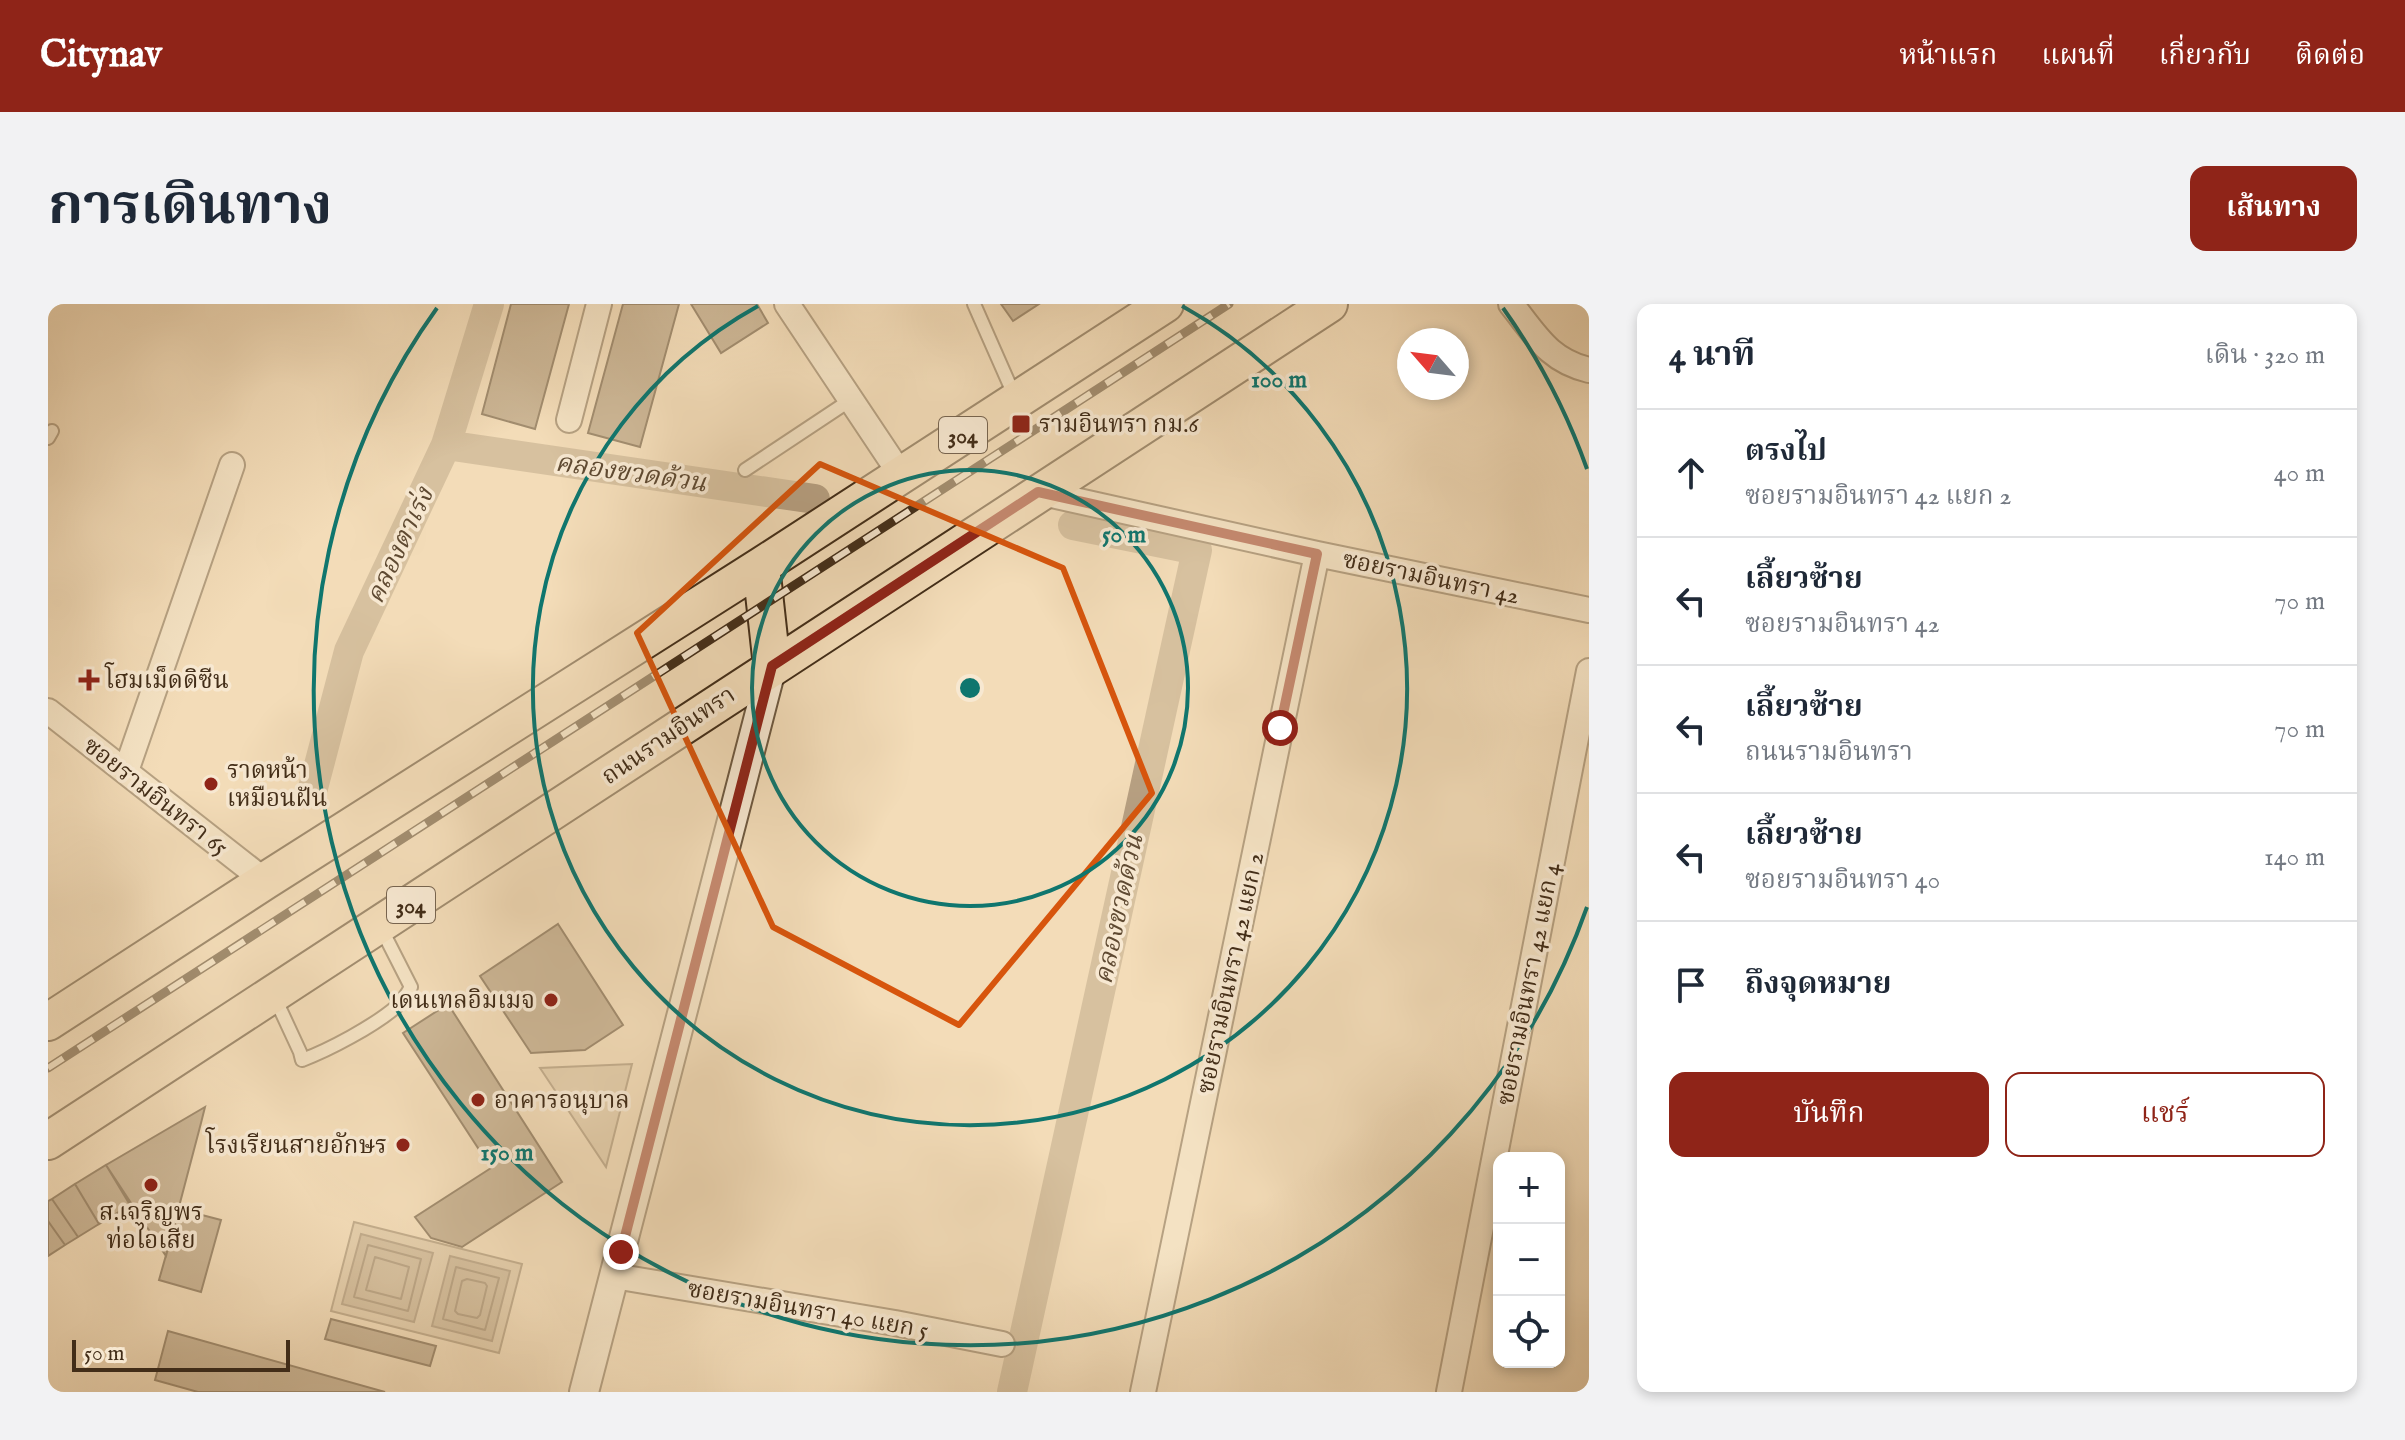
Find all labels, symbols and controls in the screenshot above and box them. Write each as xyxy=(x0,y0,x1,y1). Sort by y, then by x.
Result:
text: Citynav xyxy=(40,32,162,80)
text: หน้าแรก xyxy=(1899,39,1997,74)
text: แผนที่ xyxy=(2041,39,2115,74)
text: เกี่ยวกับ xyxy=(2159,39,2251,74)
text: ติดต่อ xyxy=(2295,39,2365,74)
button: เส้นทาง xyxy=(2190,166,2357,251)
text: การเดินทาง xyxy=(48,172,332,243)
north arrow xyxy=(1397,328,1469,400)
text: 4 นาที xyxy=(1669,334,1755,377)
text: เดิน · 320 m xyxy=(2205,339,2325,372)
text: 100 m xyxy=(1251,365,1308,396)
place label: รามอินทรา กม.6 xyxy=(1039,410,1199,441)
marker: รามอินทรา กม.6 xyxy=(1010,413,1032,435)
road number: 304 xyxy=(939,417,987,453)
text: ตรงไป xyxy=(1745,433,1827,471)
water label: คลองขวดด้วน xyxy=(553,447,709,501)
icon: ahead xyxy=(1669,451,1713,495)
text: 40 m xyxy=(2274,457,2325,490)
text: ซอยรามอินทรา 42 แยก 2 xyxy=(1745,480,2012,513)
water label: คลองตาเร่ง xyxy=(359,481,442,609)
text: 50 m xyxy=(1102,520,1147,551)
street label: ซอยรามอินทรา 42 xyxy=(1340,545,1522,612)
text: เลี้ยวซ้าย xyxy=(1745,561,1863,599)
icon: left xyxy=(1669,579,1713,623)
text: 70 m xyxy=(2274,585,2325,618)
text: ซอยรามอินทรา 42 xyxy=(1745,608,1940,641)
place label: โฮมเม็ดดิซีน xyxy=(104,662,229,697)
marker: โฮมเม็ดดิซีน xyxy=(80,671,98,689)
centre of rings xyxy=(956,674,984,702)
street label: ถนนรามอินทรา xyxy=(596,680,742,792)
text: เลี้ยวซ้าย xyxy=(1745,689,1863,727)
icon: left xyxy=(1669,707,1713,751)
route start xyxy=(1262,710,1298,746)
text: 70 m xyxy=(2274,713,2325,746)
street label: ซอยรามอินทรา 65 xyxy=(76,731,234,864)
text: ถนนรามอินทรา xyxy=(1745,736,1913,769)
place label: ราดหน้า เหมือนฝัน xyxy=(227,756,327,815)
marker: ราดหน้า เหมือนฝัน xyxy=(202,775,220,793)
text: เลี้ยวซ้าย xyxy=(1745,817,1863,855)
water label: คลองขวดด้วน xyxy=(1088,831,1152,987)
icon: left xyxy=(1669,835,1713,879)
text: 140 m xyxy=(2264,841,2325,874)
street label: ซอยรามอินทรา 42 แยก 2 xyxy=(1191,850,1272,1097)
street label: ซอยรามอินทรา 42 แยก 4 xyxy=(1491,860,1568,1108)
text: ซอยรามอินทรา 40 xyxy=(1745,864,1940,897)
road number: 304 xyxy=(387,887,435,923)
icon: arrive xyxy=(1669,963,1713,1007)
text: ถึงจุดหมาย xyxy=(1745,966,1891,1004)
place label: เดนเทลอิมเมจ xyxy=(390,986,535,1017)
marker: เดนเทลอิมเมจ xyxy=(542,991,560,1009)
button: บันทึก xyxy=(1669,1072,1989,1157)
button: แชร์ xyxy=(2005,1072,2325,1157)
place label: อาคารอนุบาล xyxy=(494,1086,630,1117)
marker: อาคารอนุบาล xyxy=(469,1091,487,1109)
place label: โรงเรียนสายอักษร xyxy=(205,1127,387,1162)
marker: โรงเรียนสายอักษร xyxy=(394,1136,412,1154)
text: 150 m xyxy=(480,1138,534,1169)
map controls xyxy=(1493,1152,1565,1368)
button: + xyxy=(1493,1152,1565,1224)
marker: ส.เจริญพร ท่อไอเสีย xyxy=(142,1176,160,1194)
place label: ส.เจริญพร ท่อไอเสีย xyxy=(99,1198,203,1257)
button: − xyxy=(1493,1224,1565,1296)
route end xyxy=(603,1234,639,1270)
street label: ซอยรามอินทรา 40 แยก 5 xyxy=(685,1274,931,1347)
button: locate xyxy=(1493,1296,1565,1368)
scale bar xyxy=(72,1336,290,1372)
text: 50 m xyxy=(84,1340,125,1368)

